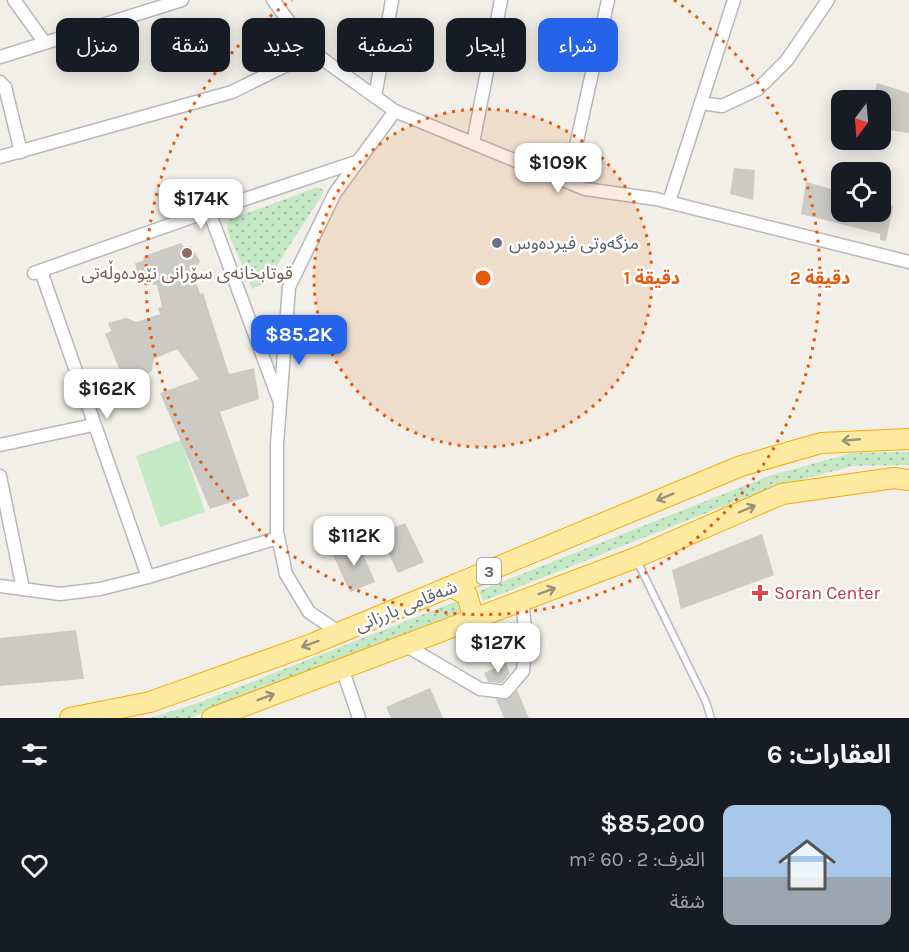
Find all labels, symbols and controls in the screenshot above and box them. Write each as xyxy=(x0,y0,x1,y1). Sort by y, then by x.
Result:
chip: منزل xyxy=(56,18,139,72)
chip: شقة xyxy=(151,18,230,72)
chip: جديد xyxy=(242,18,325,72)
chip: تصفية xyxy=(337,18,434,72)
chip: إيجار xyxy=(446,18,526,72)
chip: شراء xyxy=(538,18,618,72)
north arrow xyxy=(831,90,891,150)
map controls xyxy=(831,90,891,222)
pin: $109K xyxy=(516,143,600,194)
text: $109K xyxy=(529,151,587,174)
button: locate xyxy=(831,162,891,222)
pin: $174K xyxy=(159,179,243,230)
text: $174K xyxy=(173,187,229,210)
place label: مزگەوتی فیردەوس xyxy=(509,232,639,254)
marker: مزگەوتی فیردەوس xyxy=(490,236,504,250)
marker: قوتابخانەی سۆرانی نێودەوڵەتی xyxy=(180,246,194,260)
place label: قوتابخانەی سۆرانی نێودەوڵەتی xyxy=(81,260,293,284)
text: 1 دقيقة xyxy=(624,267,680,289)
text: 2 دقيقة xyxy=(790,267,850,289)
centre of rings xyxy=(473,268,493,288)
pin: $85.2K xyxy=(250,315,348,366)
text: $85.2K xyxy=(265,323,333,346)
pin: $162K xyxy=(65,369,149,420)
text: $162K xyxy=(78,377,136,400)
one-way arrow xyxy=(841,435,861,446)
one-way arrow xyxy=(657,492,675,503)
one-way arrow xyxy=(737,503,755,514)
pin: $112K xyxy=(312,516,396,567)
text: $112K xyxy=(327,524,381,547)
road number: 3 xyxy=(477,558,501,584)
street label: شەقامی بارزانی xyxy=(352,576,460,636)
place label: Soran Center xyxy=(774,582,880,604)
marker: Soran Center xyxy=(751,584,769,602)
one-way arrow xyxy=(537,585,556,596)
pin: $127K xyxy=(456,623,540,674)
text: $127K xyxy=(470,631,526,654)
one-way arrow xyxy=(302,639,320,650)
one-way arrow xyxy=(257,691,275,702)
icon: filters xyxy=(18,738,51,771)
text: العقارات: 6 xyxy=(767,739,891,770)
text: $85,200 xyxy=(600,808,705,839)
icon: home xyxy=(771,829,843,901)
text: الغرف: 2 · 60 m² xyxy=(569,848,705,871)
icon: heart xyxy=(18,849,51,882)
text: شقة xyxy=(670,890,705,913)

